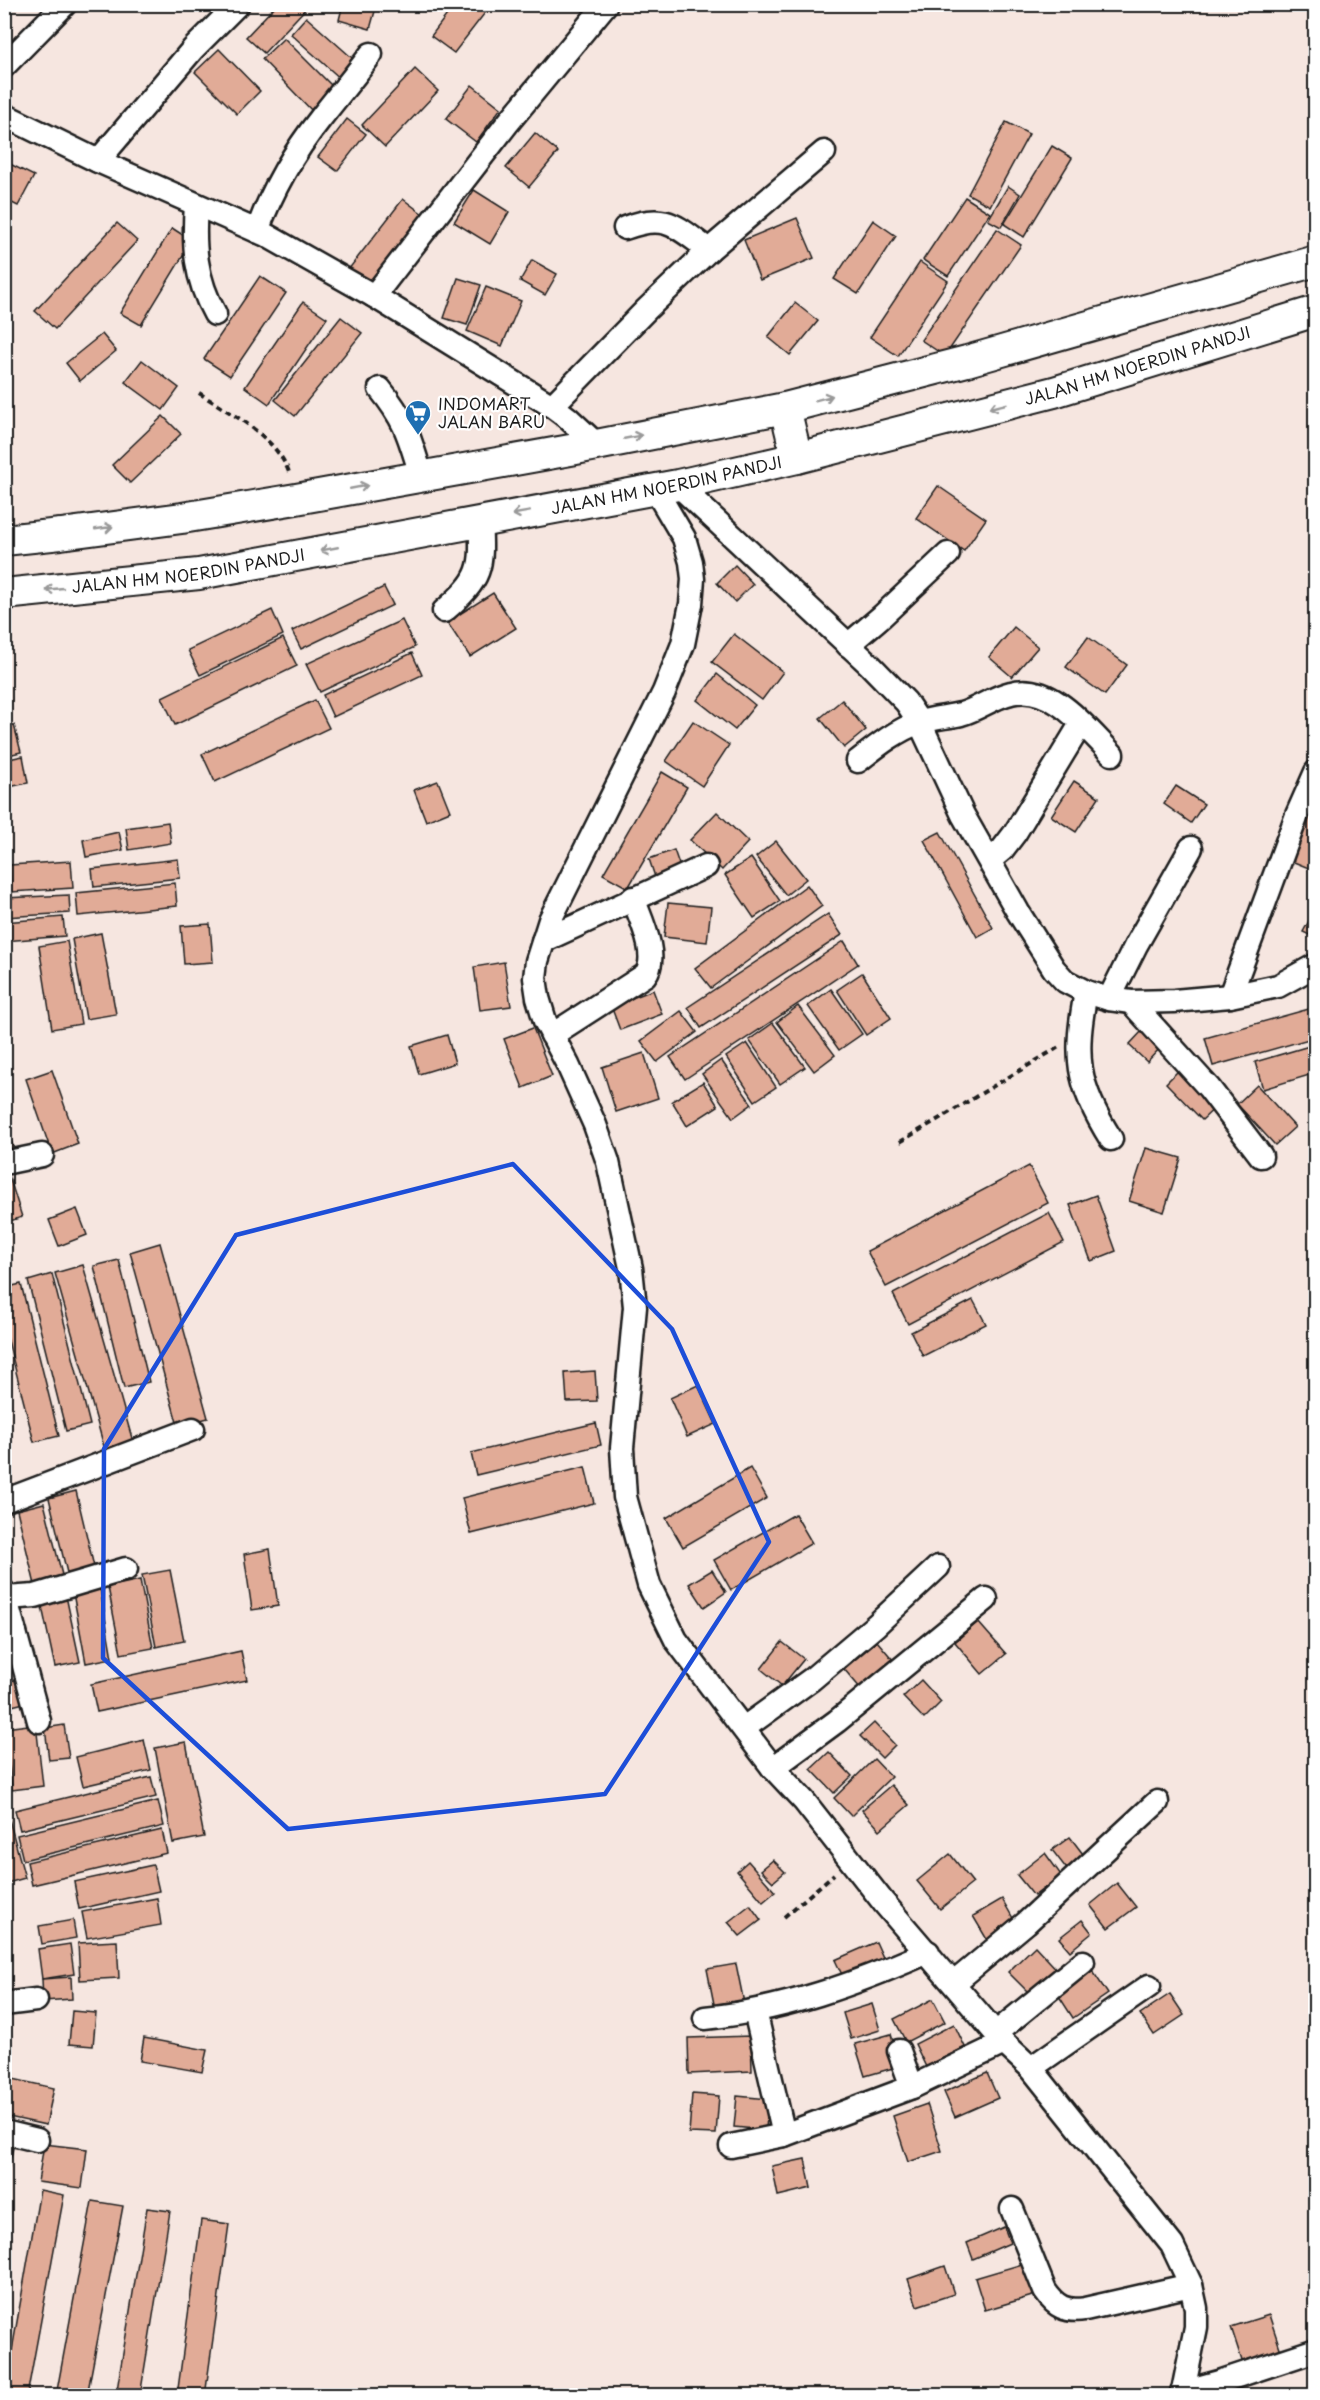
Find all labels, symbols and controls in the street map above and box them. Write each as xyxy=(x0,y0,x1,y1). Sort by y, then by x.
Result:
street label: JALAN HM NOERDIN PANDJI xyxy=(1021,319,1253,410)
place label: INDOMART JALAN BARU xyxy=(438,391,545,433)
one-way arrow xyxy=(814,391,833,403)
supermarket icon: INDOMART JALAN BARU xyxy=(403,398,433,436)
one-way arrow xyxy=(989,401,1008,413)
one-way arrow xyxy=(623,431,643,442)
street label: JALAN HM NOERDIN PANDJI xyxy=(549,449,784,519)
one-way arrow xyxy=(349,481,368,492)
one-way arrow xyxy=(512,508,531,519)
one-way arrow xyxy=(94,523,114,534)
street label: JALAN HM NOERDIN PANDJI xyxy=(71,542,307,598)
one-way arrow xyxy=(320,544,340,555)
one-way arrow xyxy=(44,584,64,595)

